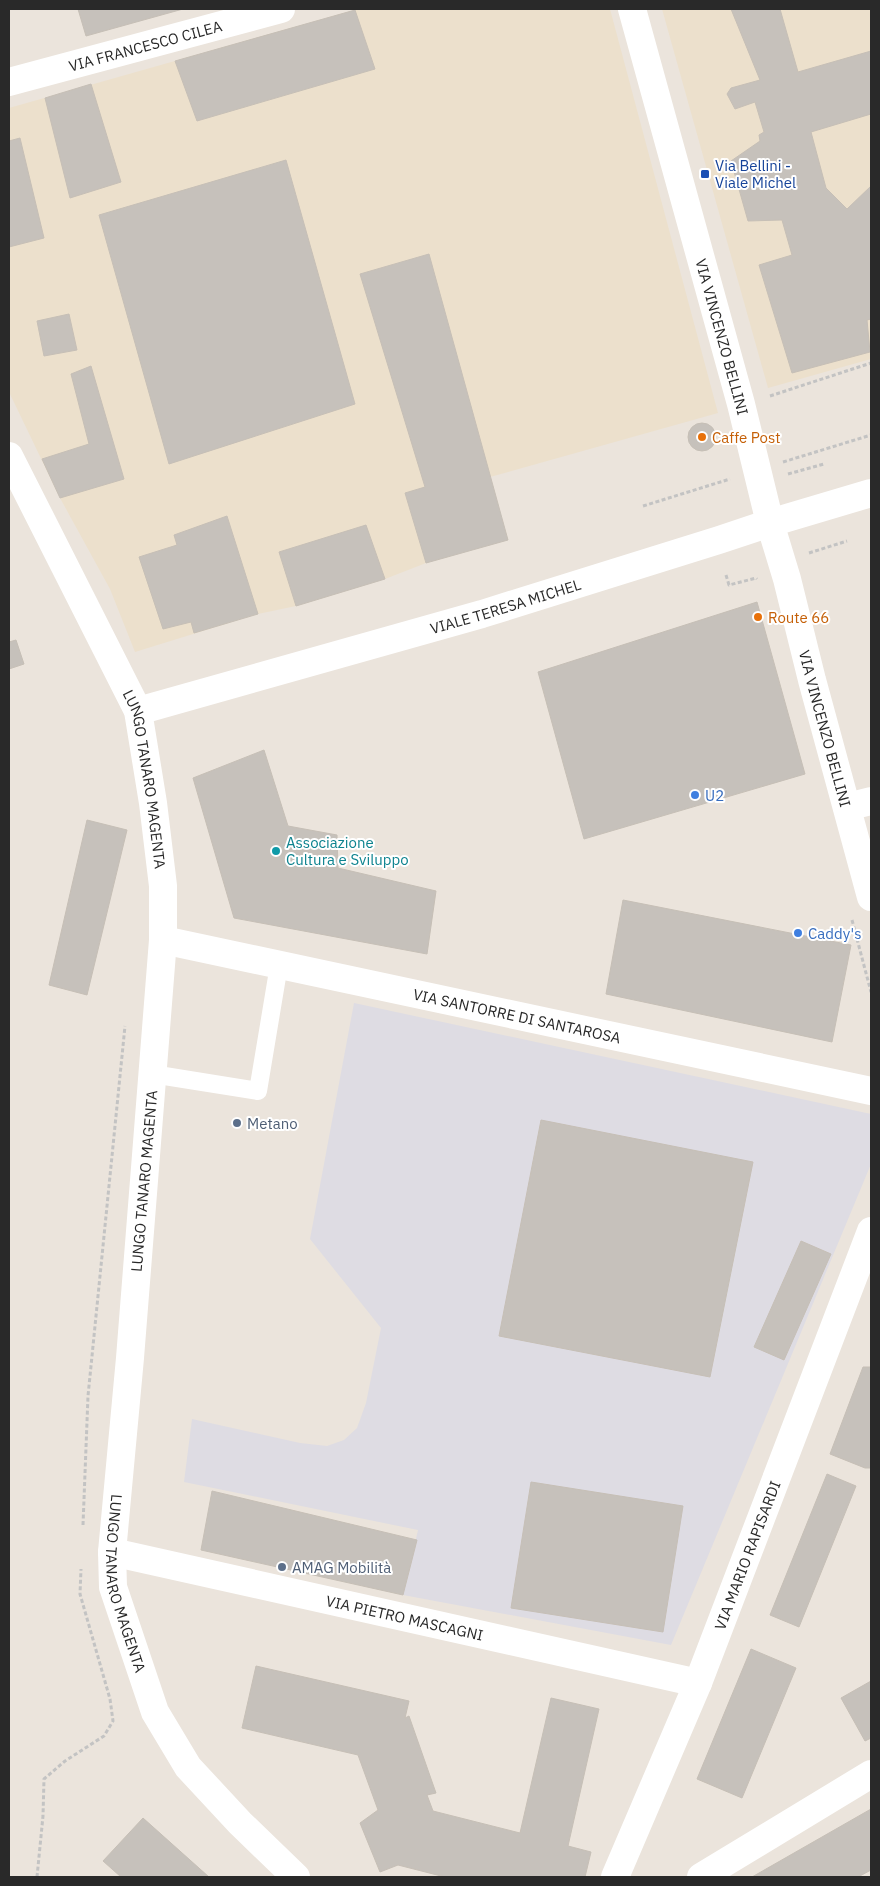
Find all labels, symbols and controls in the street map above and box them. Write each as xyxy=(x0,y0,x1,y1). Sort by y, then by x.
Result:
street label: VIA FRANCESCO CILEA xyxy=(66,16,224,75)
place label: Via Bellini - Viale Michel xyxy=(715,156,796,192)
marker: Via Bellini - Viale Michel xyxy=(699,168,711,180)
street label: VIA VINCENZO BELLINI xyxy=(692,256,753,417)
place label: Caffe Post xyxy=(712,428,780,447)
marker: Caffe Post xyxy=(696,431,708,443)
street label: VIALE TERESA MICHEL xyxy=(428,574,584,638)
place label: Route 66 xyxy=(768,608,829,627)
marker: Route 66 xyxy=(752,611,764,623)
street label: VIA VINCENZO BELLINI xyxy=(795,648,856,809)
street label: LUNGO TANARO MAGENTA xyxy=(119,686,170,870)
place label: U2 xyxy=(705,786,724,805)
marker: U2 xyxy=(689,789,701,801)
place label: Associazione Cultura e Sviluppo xyxy=(286,833,409,869)
marker: Associazione Cultura e Sviluppo xyxy=(270,845,282,857)
place label: Caddy's xyxy=(808,924,861,943)
marker: Caddy's xyxy=(792,927,804,939)
street label: VIA SANTORRE DI SANTAROSA xyxy=(411,984,623,1047)
street label: LUNGO TANARO MAGENTA xyxy=(127,1089,161,1273)
place label: Metano xyxy=(247,1114,298,1133)
marker: Metano xyxy=(231,1117,243,1129)
street label: VIA MARIO RAPISARDI xyxy=(710,1478,784,1632)
street label: LUNGO TANARO MAGENTA xyxy=(102,1494,151,1675)
place label: AMAG Mobilità xyxy=(292,1558,391,1577)
marker: AMAG Mobilità xyxy=(276,1561,288,1573)
street label: VIA PIETRO MASCAGNI xyxy=(324,1591,485,1644)

